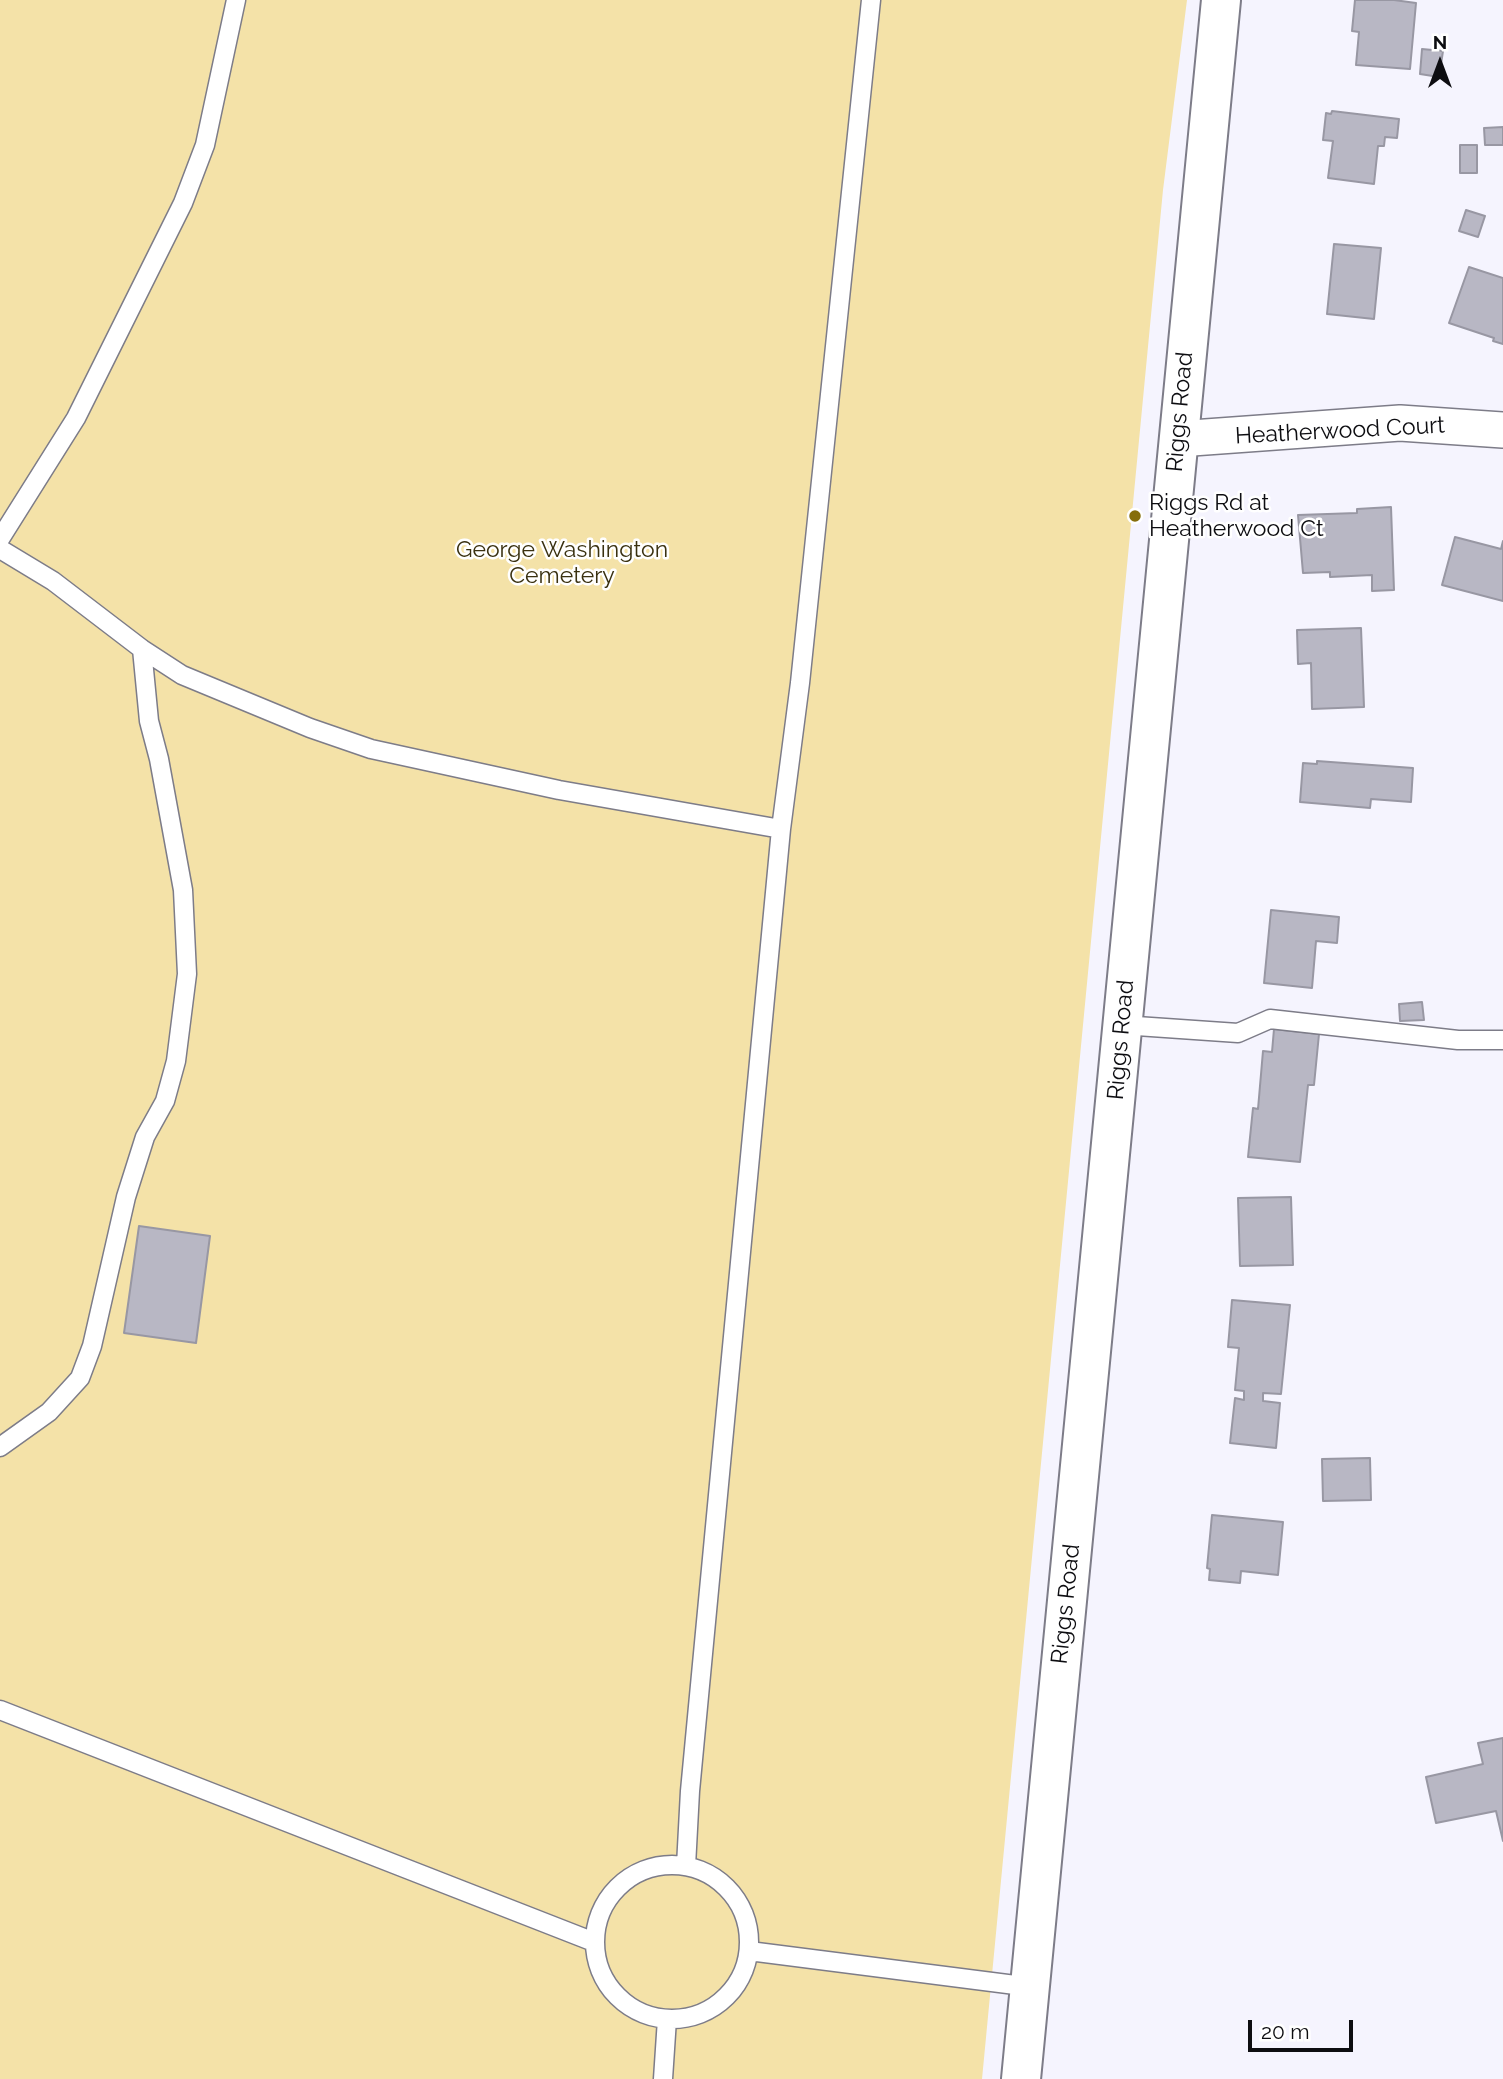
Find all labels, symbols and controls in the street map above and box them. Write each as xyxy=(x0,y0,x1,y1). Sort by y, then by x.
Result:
north arrow xyxy=(1405,28,1475,98)
text: N xyxy=(1433,31,1447,53)
street label: Riggs Road xyxy=(1161,351,1199,473)
street label: Heatherwood Court xyxy=(1234,412,1446,450)
place label: Riggs Rd at Heatherwood Ct xyxy=(1149,489,1324,543)
marker: Riggs Rd at Heatherwood Ct xyxy=(1127,508,1143,524)
park label: George Washington Cemetery xyxy=(456,536,668,590)
street label: Riggs Road xyxy=(1102,979,1140,1101)
street label: Riggs Road xyxy=(1046,1543,1086,1665)
scale bar xyxy=(1251,2006,1356,2050)
text: 20 m xyxy=(1261,2019,1309,2044)

